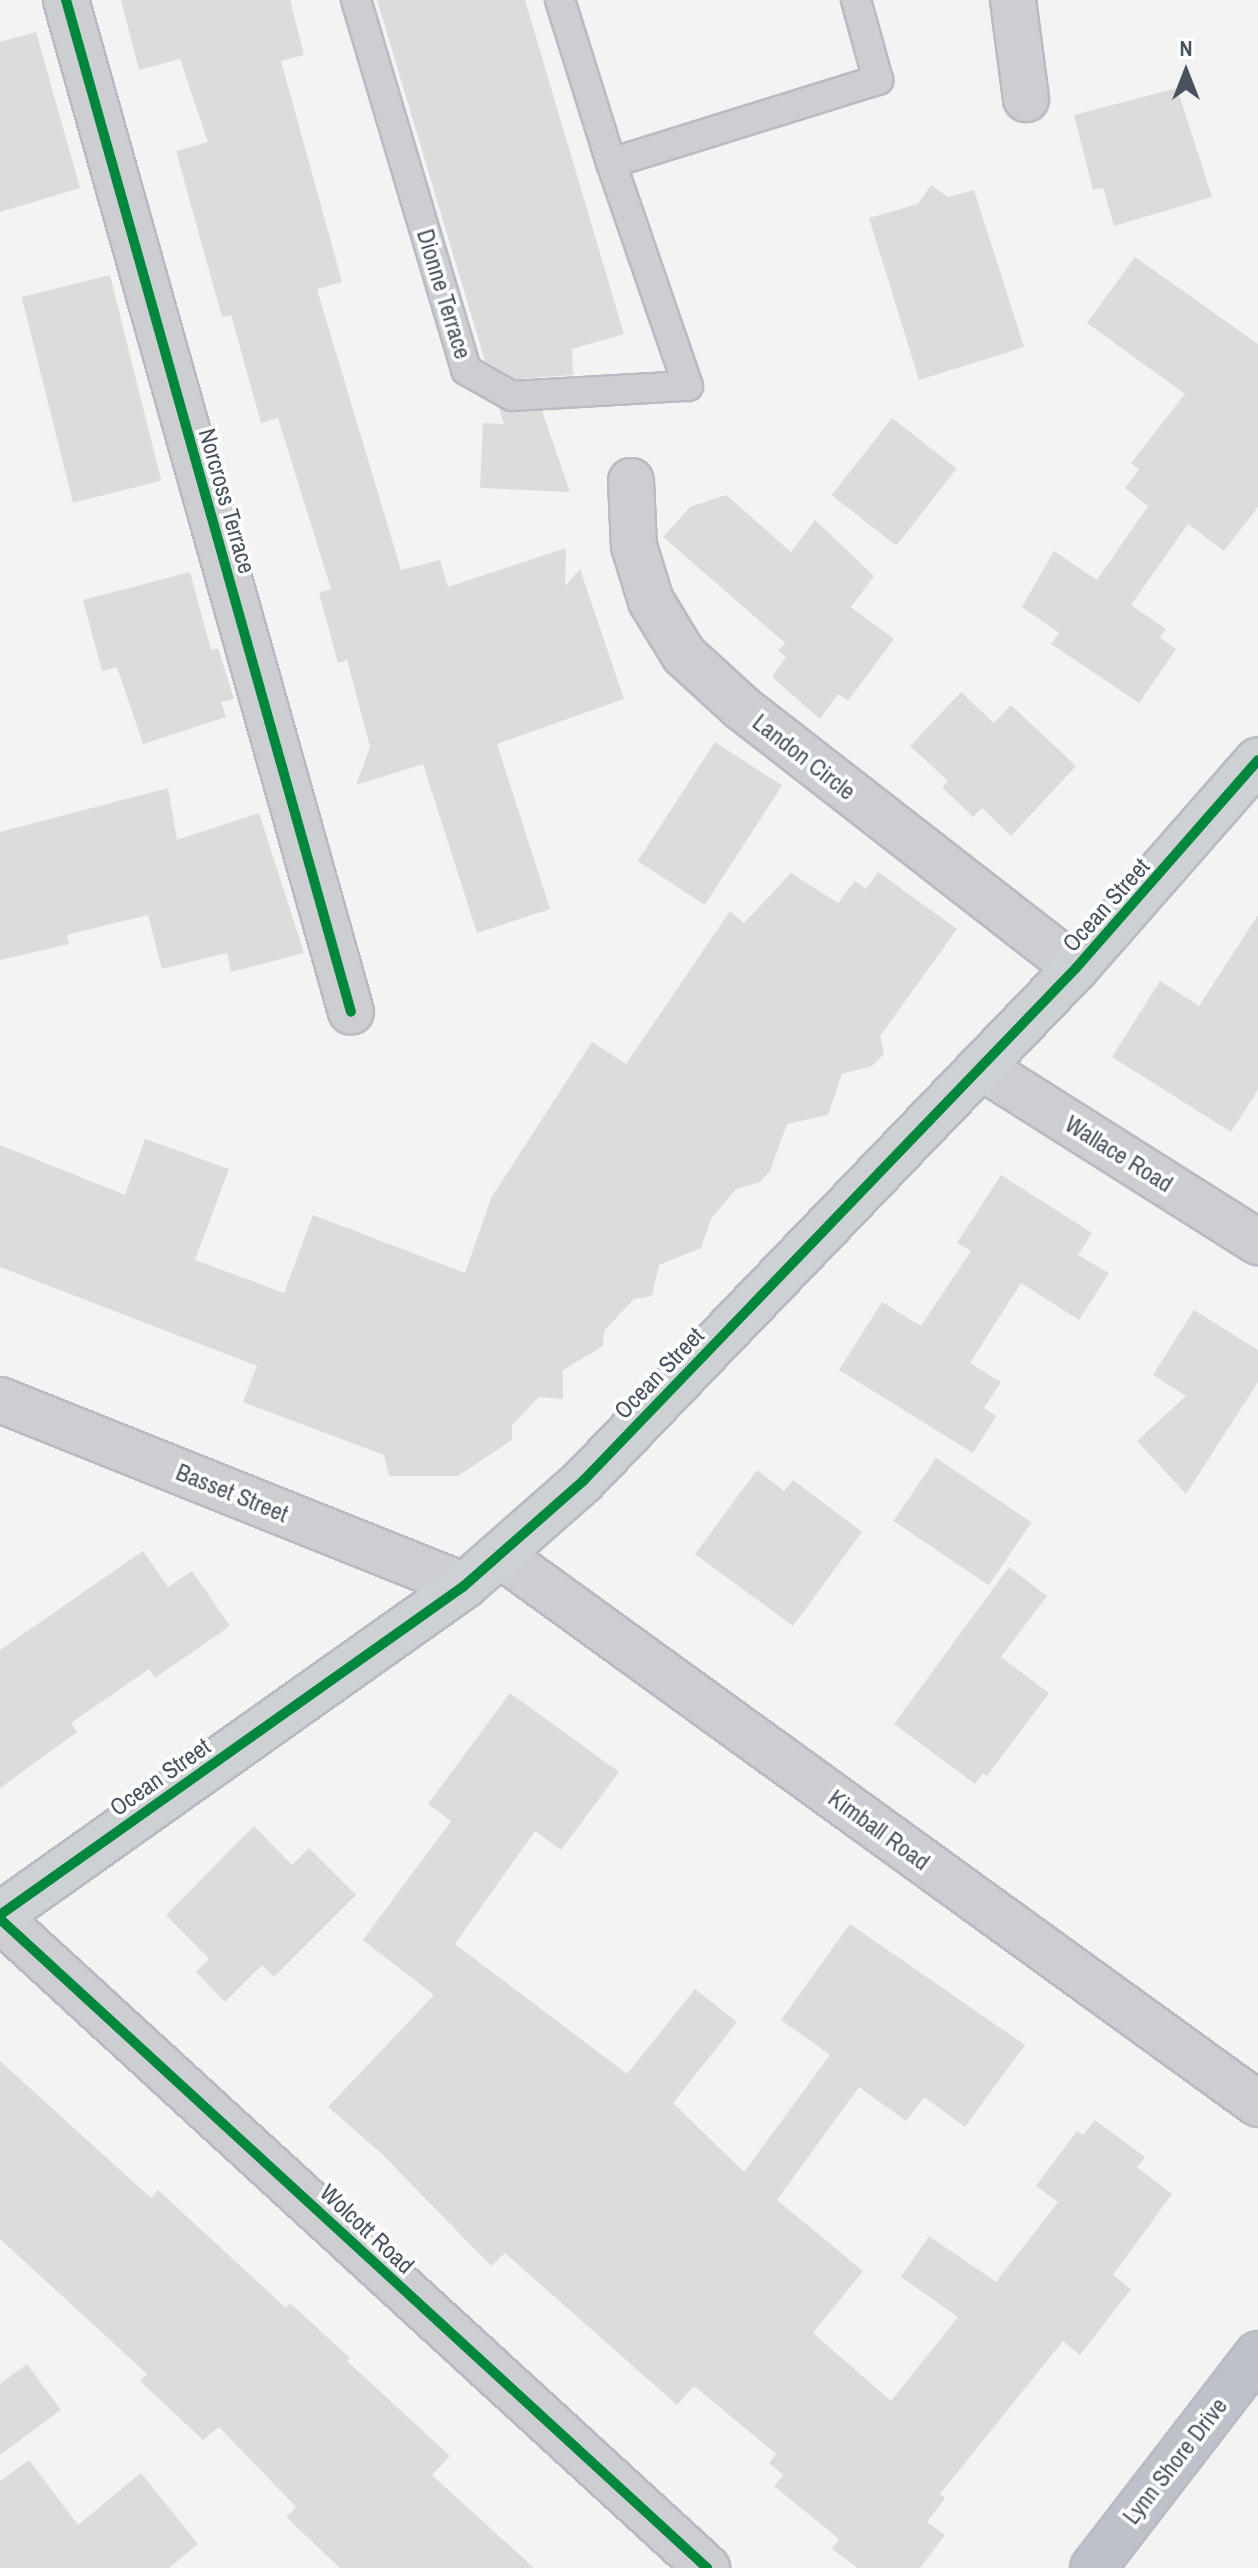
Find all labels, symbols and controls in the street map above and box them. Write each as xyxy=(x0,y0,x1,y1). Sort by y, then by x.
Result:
north arrow xyxy=(1146,32,1226,112)
text: N xyxy=(1179,33,1193,63)
street label: Dionne Terrace xyxy=(411,225,477,363)
street label: Norcross Terrace xyxy=(193,425,261,577)
street label: Landon Circle xyxy=(747,708,861,806)
street label: Ocean Street xyxy=(1056,852,1156,958)
street label: Wallace Road xyxy=(1060,1110,1178,1198)
street label: Ocean Street xyxy=(608,1321,710,1425)
street label: Basset Street xyxy=(172,1458,292,1528)
street label: Ocean Street xyxy=(104,1732,216,1822)
street label: Kimball Road xyxy=(823,1784,935,1876)
street label: Wolcott Road xyxy=(314,2178,420,2280)
street label: Lynn Shore Drive xyxy=(1117,2392,1233,2530)

